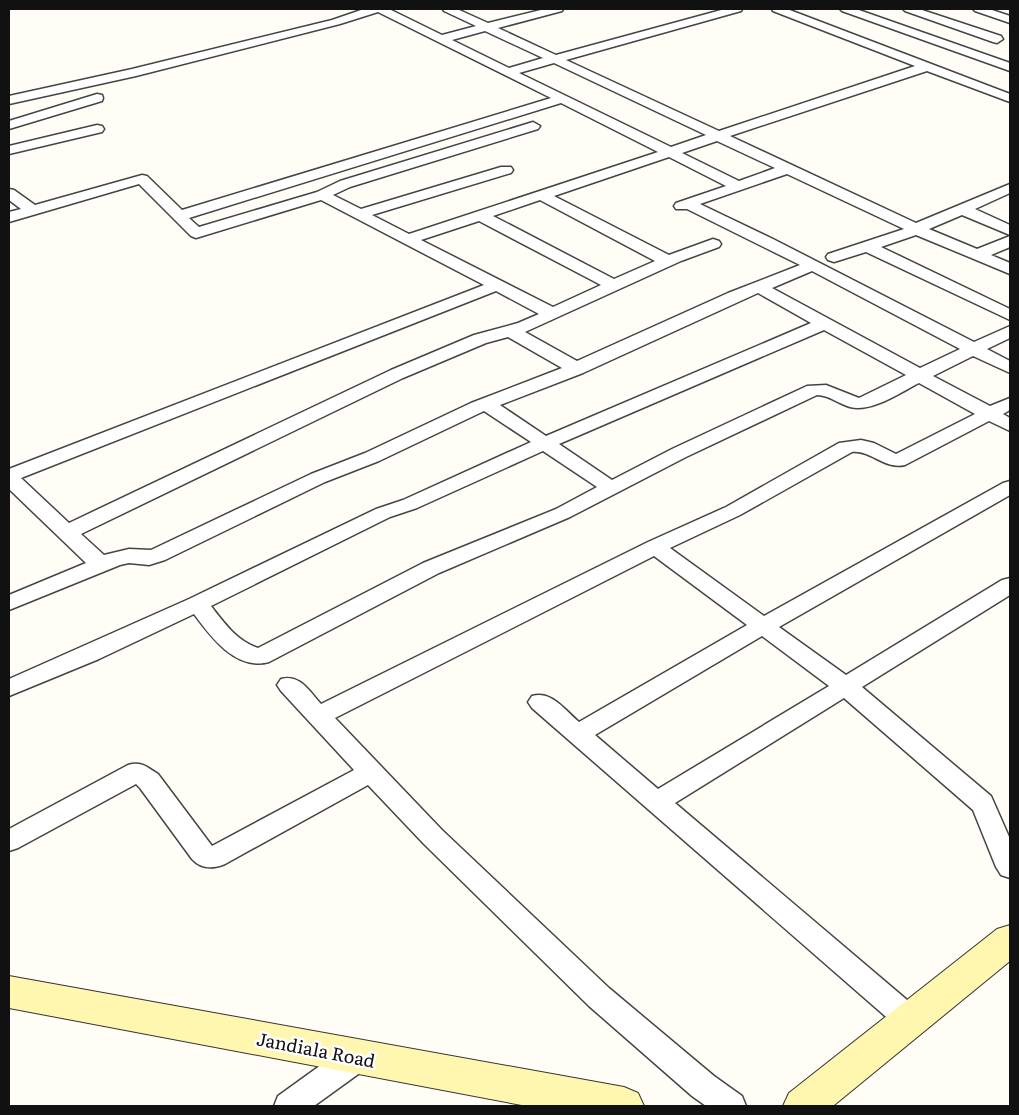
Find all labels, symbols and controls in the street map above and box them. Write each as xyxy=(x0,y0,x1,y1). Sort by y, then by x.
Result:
street label: Jandiala Road xyxy=(254,1024,378,1074)

